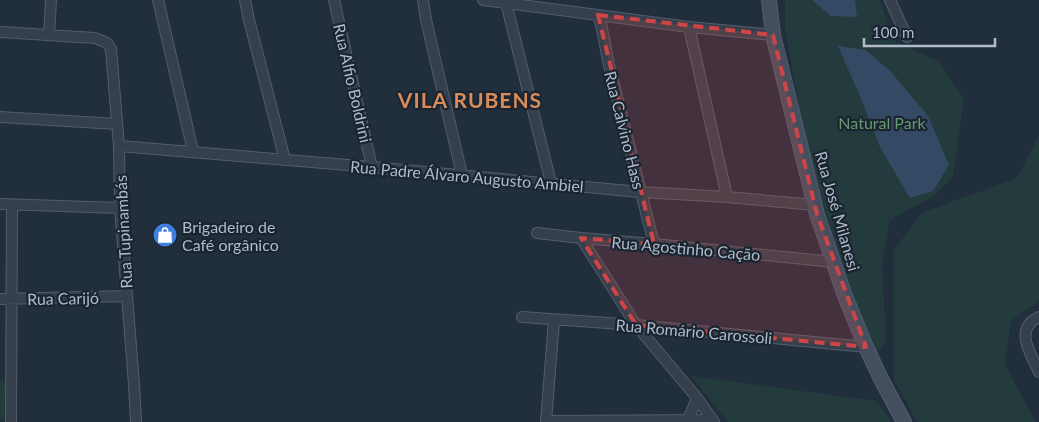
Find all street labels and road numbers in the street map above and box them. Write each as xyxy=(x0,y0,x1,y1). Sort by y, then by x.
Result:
street label: Rua Alfio Boldrini xyxy=(330,22,376,144)
street label: Rua Calvino Hass xyxy=(601,69,649,191)
street label: Rua José Milanesi xyxy=(812,149,864,273)
street label: Rua Padre Álvaro Augusto Ambiel xyxy=(350,156,584,196)
street label: Rua Tupinambás xyxy=(111,175,135,289)
street label: Rua Agostinho Cação xyxy=(611,232,761,264)
street label: Rua Carijó xyxy=(27,288,99,308)
street label: Rua Romário Carossoli xyxy=(615,315,773,347)

